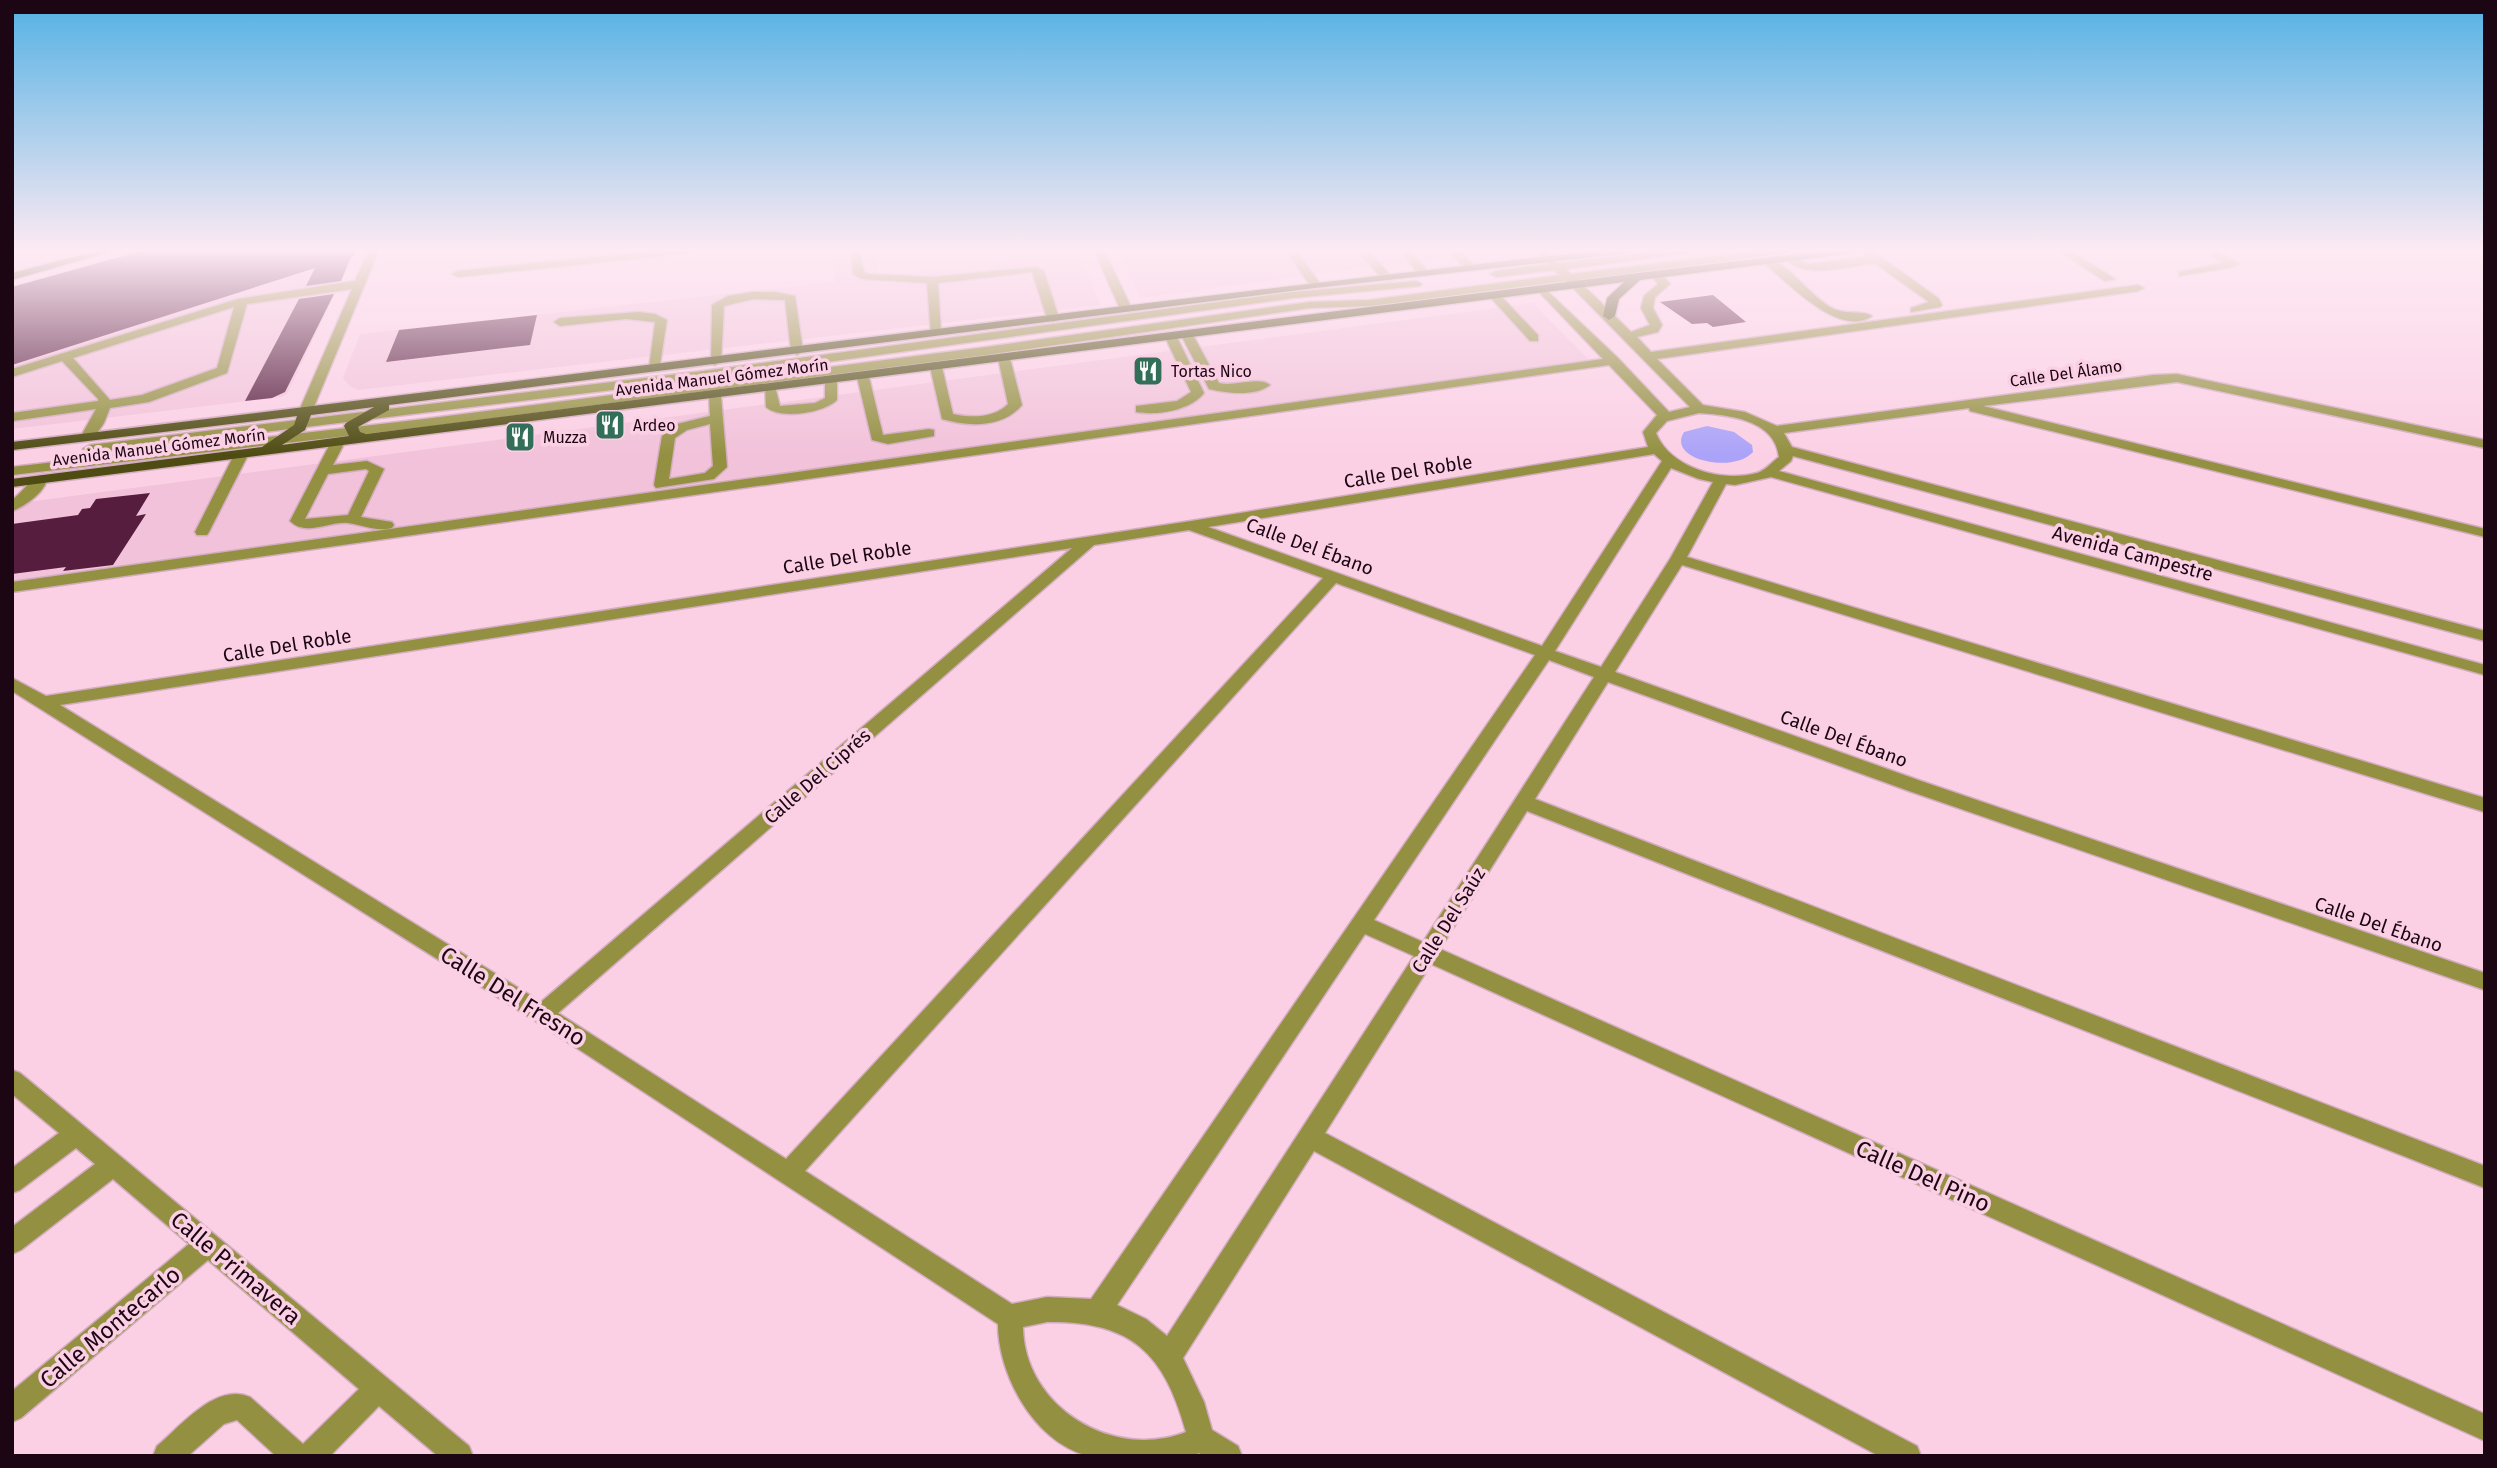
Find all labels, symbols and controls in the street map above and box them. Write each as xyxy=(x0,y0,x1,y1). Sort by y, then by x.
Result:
restaurant icon: Tortas Nico xyxy=(1131,354,1165,388)
street label: Avenida Manuel Gómez Morín xyxy=(614,355,830,400)
street label: Calle Del Álamo xyxy=(2009,355,2123,391)
place label: Tortas Nico xyxy=(1171,362,1252,381)
restaurant icon: Ardeo xyxy=(593,408,627,442)
place label: Ardeo xyxy=(633,416,676,435)
restaurant icon: Muzza xyxy=(503,420,537,454)
street label: Avenida Manuel Gómez Morín xyxy=(51,425,267,470)
place label: Muzza xyxy=(543,428,587,447)
street label: Calle Del Roble xyxy=(1342,450,1474,493)
street label: Calle Del Ébano xyxy=(1243,513,1377,580)
street label: Avenida Campestre xyxy=(2050,521,2216,586)
street label: Calle Del Roble xyxy=(781,536,913,579)
street label: Calle Del Roble xyxy=(221,624,353,667)
street label: Calle Del Ébano xyxy=(1777,705,1911,772)
street label: Calle Del Ciprés xyxy=(759,724,875,829)
street label: Calle Del Saúz xyxy=(1407,863,1490,977)
street label: Calle Del Ébano xyxy=(2312,892,2446,957)
street label: Calle Del Fresno xyxy=(435,940,591,1052)
street label: Calle Del Pino xyxy=(1852,1134,1994,1218)
street label: Calle Primavera xyxy=(165,1205,307,1331)
street label: Calle Montecarlo xyxy=(34,1260,186,1394)

